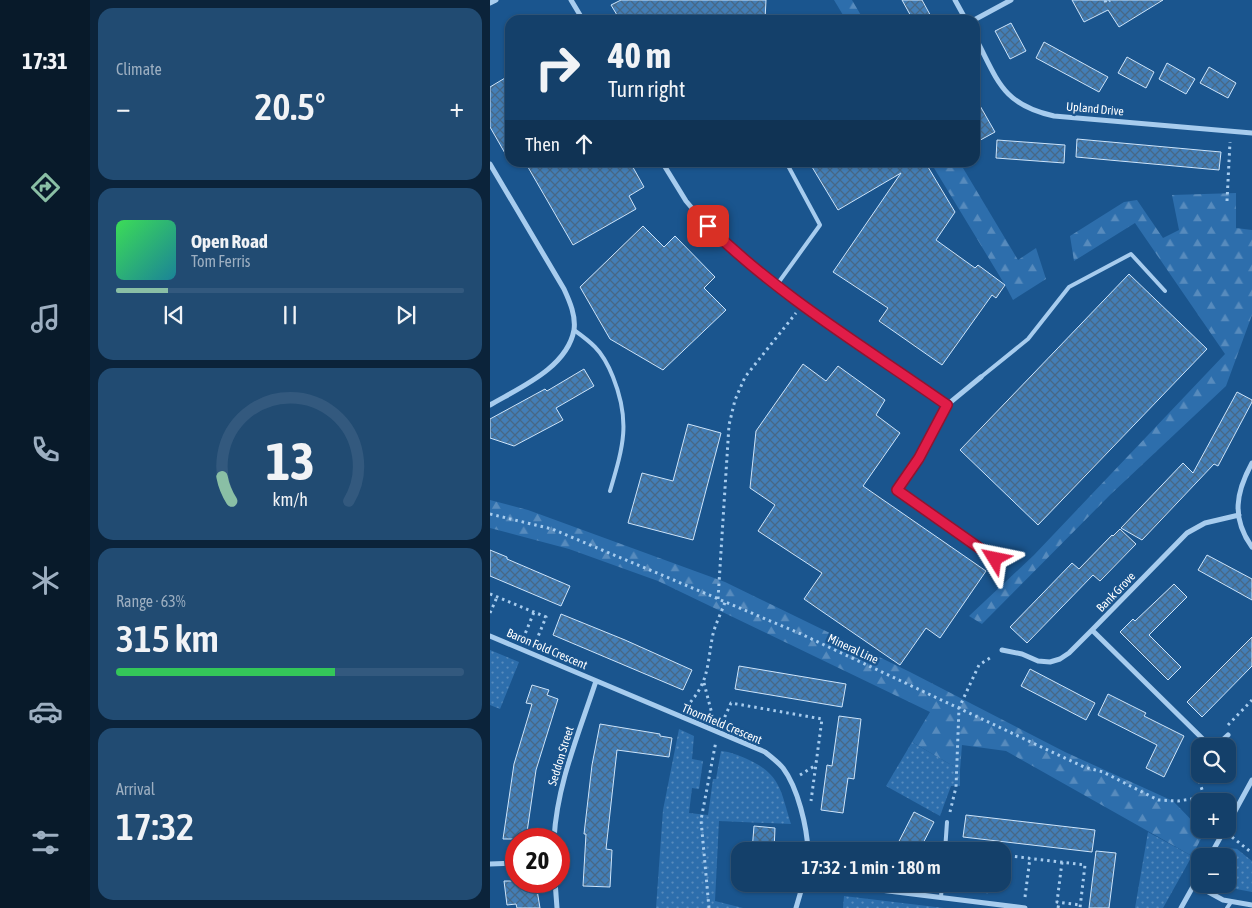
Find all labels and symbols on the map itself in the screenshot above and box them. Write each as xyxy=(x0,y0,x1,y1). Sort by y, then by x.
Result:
street label: Upland Drive xyxy=(1066,99,1124,119)
pin xyxy=(687,205,729,247)
position arrow xyxy=(968,532,1020,584)
street label: Bank Grove xyxy=(1094,569,1138,615)
street label: Baron Fold Crescent xyxy=(505,626,590,673)
street label: Mineral Line xyxy=(825,631,881,667)
street label: Thornfield Crescent xyxy=(680,701,765,747)
street label: Seddon Street xyxy=(545,724,577,787)
speed limit sign: 20 xyxy=(505,828,570,893)

